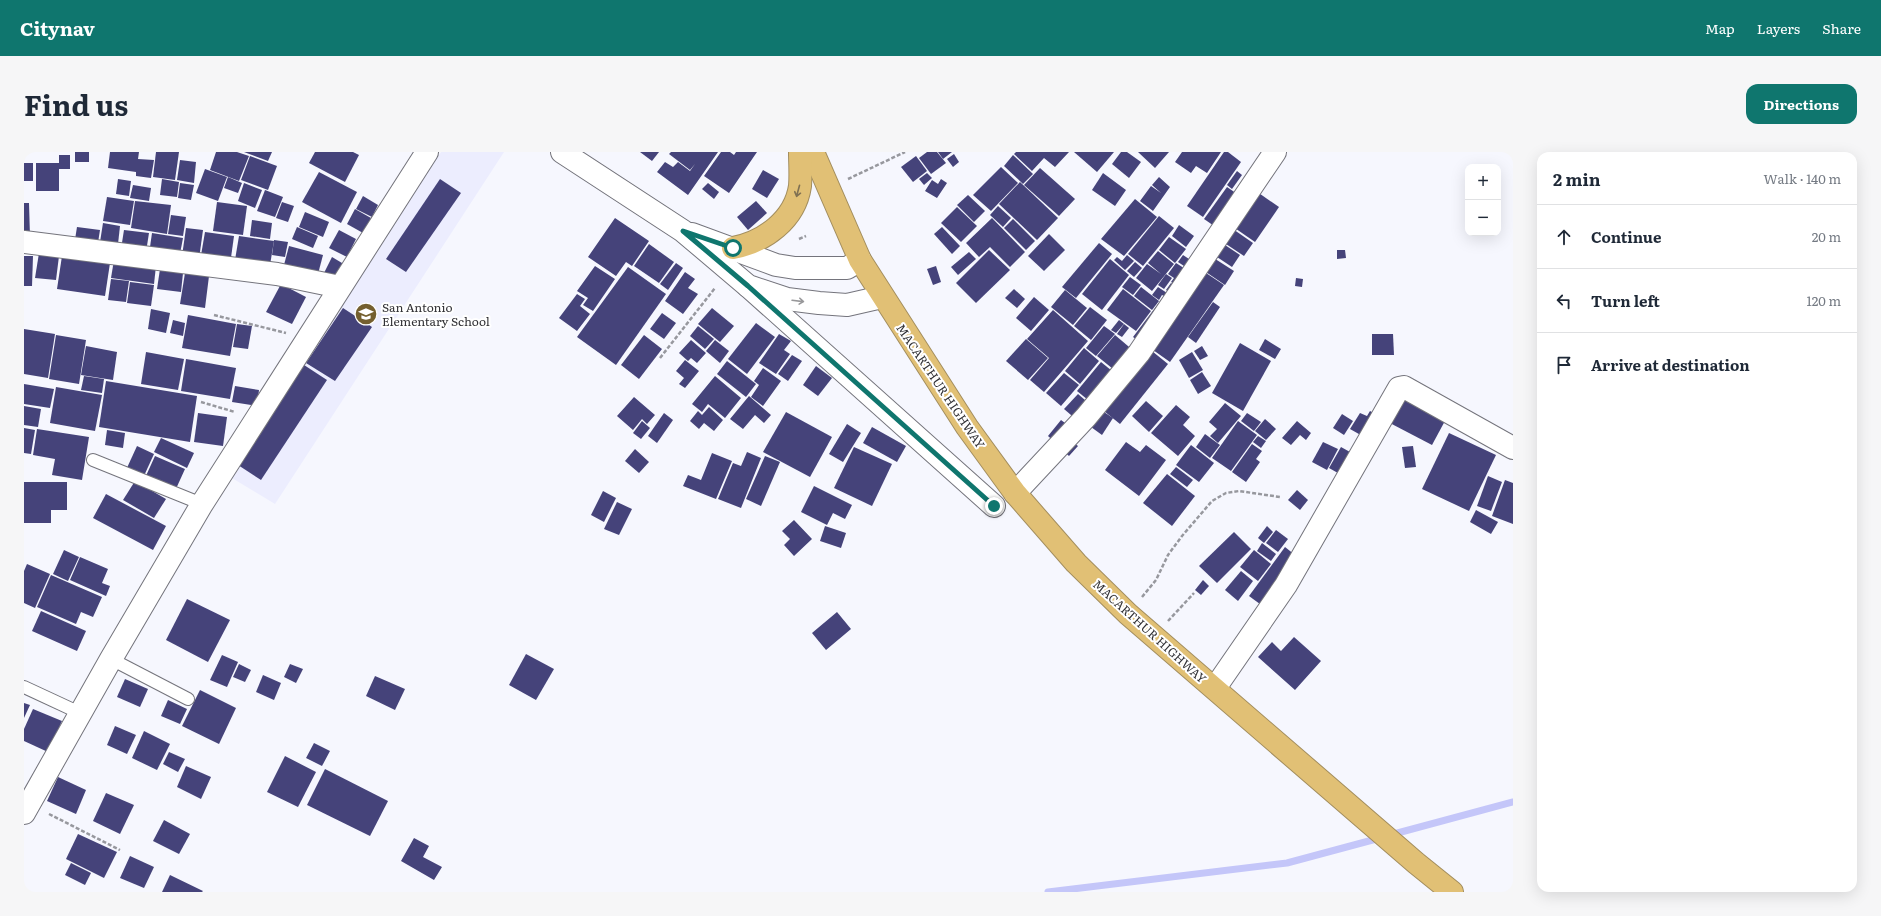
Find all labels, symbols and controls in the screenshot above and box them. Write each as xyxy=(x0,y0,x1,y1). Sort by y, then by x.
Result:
text: Citynav xyxy=(20,14,95,42)
text: Map xyxy=(1705,18,1735,38)
text: Layers xyxy=(1757,18,1800,38)
text: Share xyxy=(1822,18,1861,38)
text: Find us xyxy=(24,83,128,125)
button: Directions xyxy=(1746,84,1857,124)
map controls xyxy=(1465,164,1501,236)
button: + xyxy=(1465,164,1501,200)
text: 2 min xyxy=(1553,166,1601,191)
text: Walk · 140 m xyxy=(1764,169,1841,188)
one-way arrow xyxy=(794,184,801,197)
button: − xyxy=(1465,200,1501,236)
text: Continue xyxy=(1591,225,1661,248)
icon: ahead xyxy=(1553,226,1575,248)
text: 20 m xyxy=(1812,227,1841,246)
route start xyxy=(724,239,742,257)
text: Turn left xyxy=(1591,289,1660,312)
icon: left xyxy=(1553,290,1575,312)
text: 120 m xyxy=(1806,291,1841,310)
one-way arrow xyxy=(791,297,804,304)
place label: San Antonio Elementary School xyxy=(382,298,490,330)
school or university icon: San Antonio Elementary School xyxy=(353,301,379,327)
street label: MACARTHUR HIGHWAY xyxy=(892,320,990,452)
text: Arrive at destination xyxy=(1591,353,1750,376)
icon: arrive xyxy=(1553,354,1575,376)
route end xyxy=(985,497,1003,515)
street label: MACARTHUR HIGHWAY xyxy=(1089,575,1211,687)

